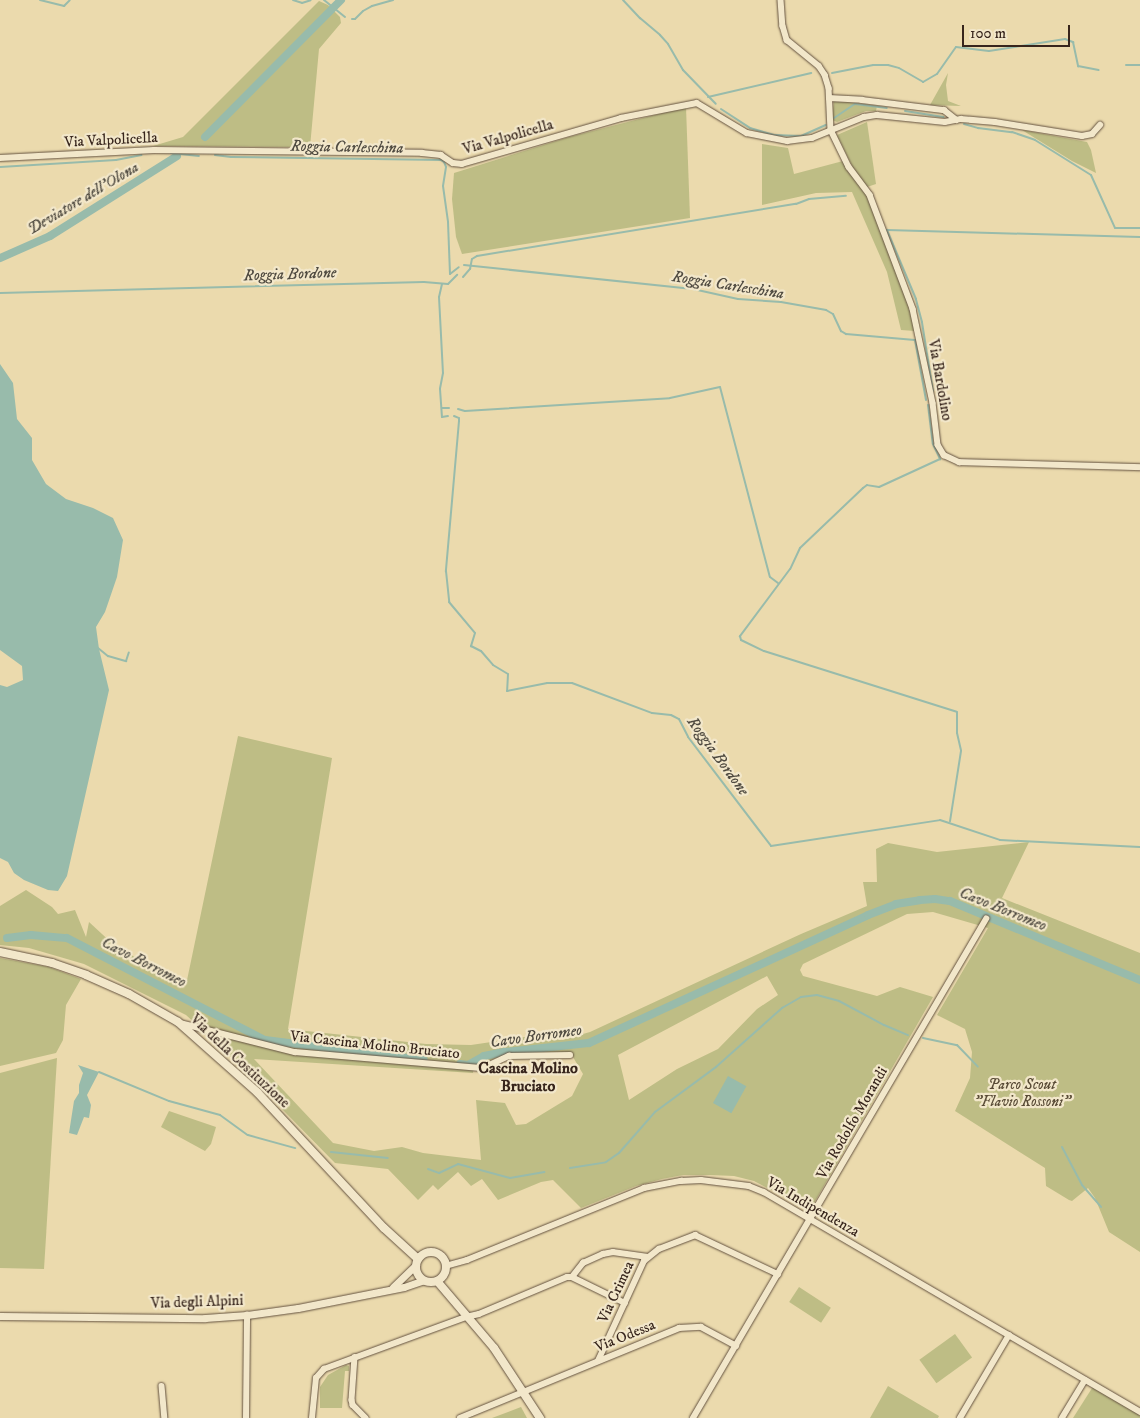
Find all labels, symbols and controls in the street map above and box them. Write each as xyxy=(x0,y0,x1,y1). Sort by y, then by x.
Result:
scale bar xyxy=(965,15,1072,47)
text: 100 m xyxy=(970,24,1006,43)
street label: Via Valpolicella xyxy=(461,115,555,159)
street label: Via Valpolicella xyxy=(64,129,158,151)
water label: Roggia Carleschina xyxy=(290,136,404,158)
water label: Deviatore dell'Olona xyxy=(24,157,142,239)
water label: Roggia Bordone xyxy=(243,263,337,285)
water label: Roggia Carleschina xyxy=(671,267,785,303)
street label: Via Bardolino xyxy=(924,338,956,422)
water label: Roggia Bordone xyxy=(683,713,753,799)
water label: Cavo Borromeo xyxy=(957,883,1049,935)
water label: Cavo Borromeo xyxy=(98,932,190,992)
street label: Via della Costituzione xyxy=(186,1010,294,1112)
water label: Cavo Borromeo xyxy=(489,1020,583,1052)
street label: Via Cascina Molino Bruciato xyxy=(289,1027,461,1063)
district label: Cascina Molino Bruciato xyxy=(478,1058,578,1096)
street label: Via Rodolfo Morandi xyxy=(813,1064,891,1182)
park label: Parco Scout "Flavio Rossoni" xyxy=(974,1075,1070,1110)
street label: Via Indipendenza xyxy=(763,1173,863,1241)
street label: Via Crimea xyxy=(594,1258,638,1326)
street label: Via degli Alpini xyxy=(150,1291,244,1313)
street label: Via Odessa xyxy=(592,1316,658,1356)

